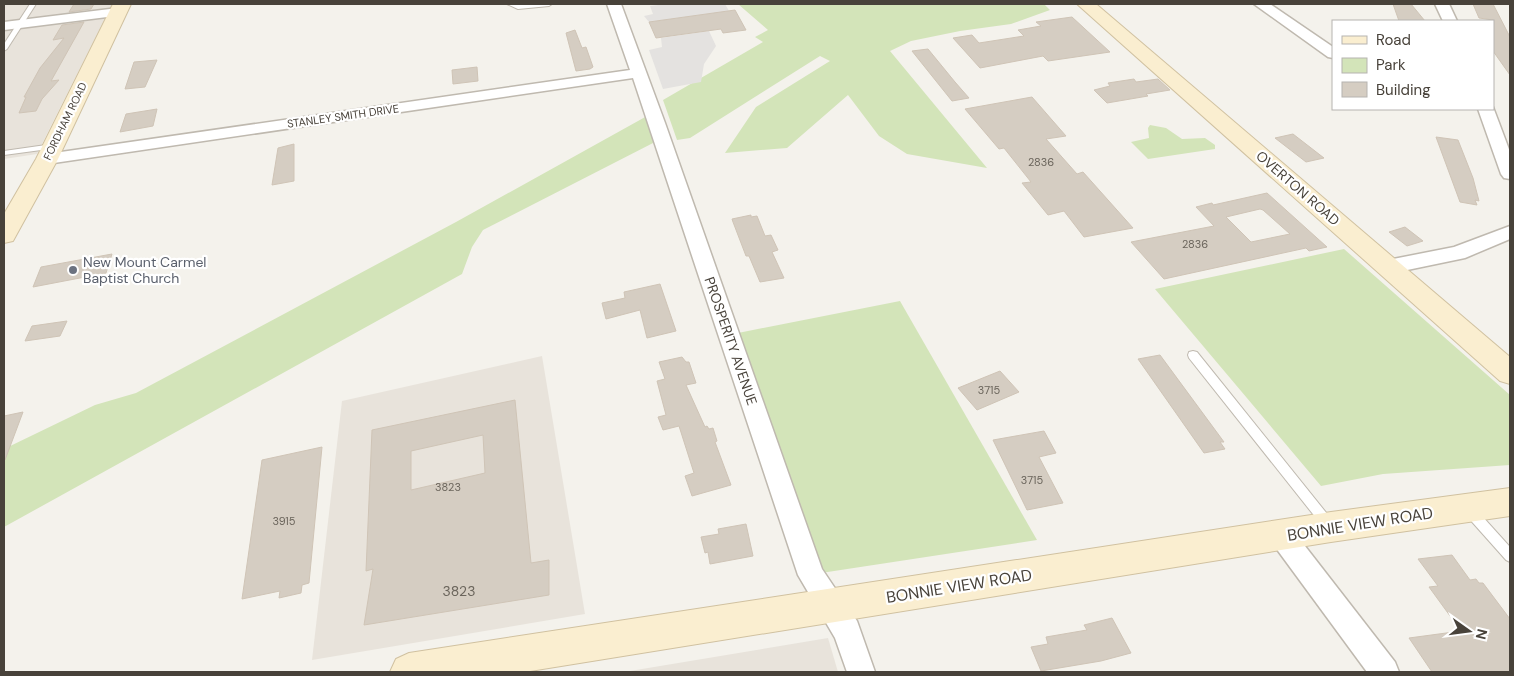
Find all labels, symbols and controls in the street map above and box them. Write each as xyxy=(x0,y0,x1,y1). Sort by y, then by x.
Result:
legend xyxy=(1332,20,1494,110)
text: Road xyxy=(1376,30,1411,50)
text: Park xyxy=(1376,55,1406,75)
street label: FORDHAM ROAD xyxy=(40,79,90,162)
text: Building xyxy=(1376,80,1431,100)
street label: STANLEY SMITH DRIVE xyxy=(286,101,400,131)
street label: OVERTON ROAD xyxy=(1252,147,1344,229)
house number: 2836 xyxy=(1028,155,1054,169)
house number: 2836 xyxy=(1182,237,1208,251)
place label: New Mount Carmel Baptist Church xyxy=(83,253,206,287)
marker: New Mount Carmel Baptist Church xyxy=(67,264,79,276)
street label: PROSPERITY AVENUE xyxy=(701,274,761,408)
house number: 3715 xyxy=(978,383,1000,397)
house number: 3715 xyxy=(1021,473,1043,487)
house number: 3823 xyxy=(435,480,461,494)
street label: BONNIE VIEW ROAD xyxy=(1286,502,1434,546)
house number: 3915 xyxy=(272,514,296,528)
street label: BONNIE VIEW ROAD xyxy=(885,564,1033,608)
house number: 3823 xyxy=(443,582,475,600)
north arrow xyxy=(1444,606,1494,656)
text: N xyxy=(1472,627,1492,641)

